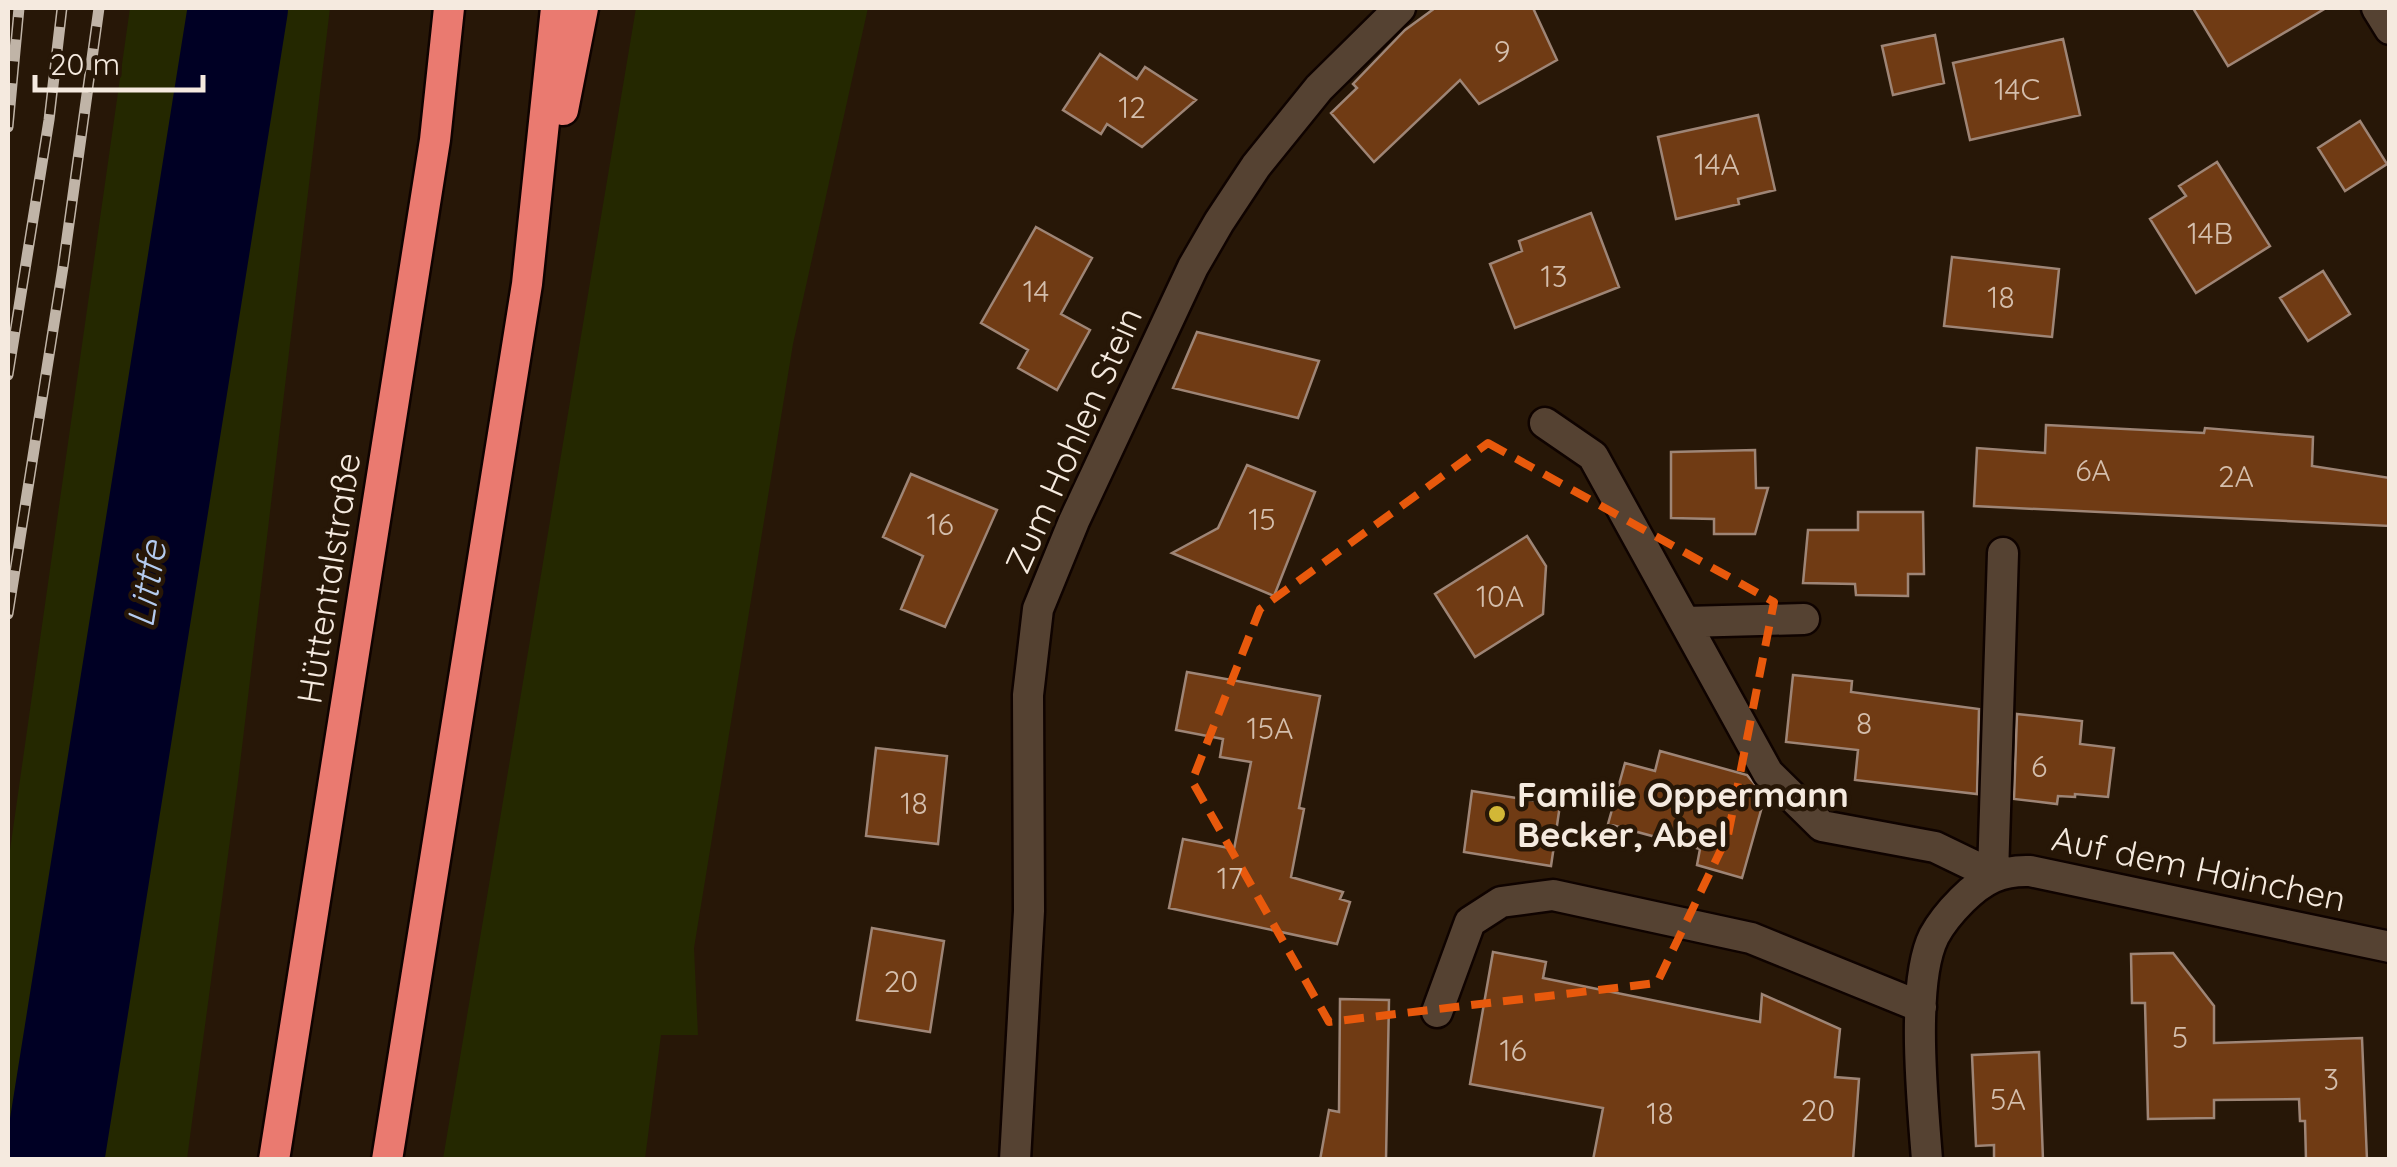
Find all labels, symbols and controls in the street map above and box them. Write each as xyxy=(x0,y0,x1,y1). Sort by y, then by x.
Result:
scale bar xyxy=(35,30,202,92)
house number: 9 xyxy=(1494,32,1510,70)
text: 20 m xyxy=(50,45,120,83)
house number: 14C xyxy=(1994,70,2040,108)
house number: 12 xyxy=(1118,88,1146,126)
house number: 14A xyxy=(1694,145,1740,183)
house number: 14B xyxy=(2187,214,2233,252)
house number: 13 xyxy=(1541,257,1567,295)
house number: 14 xyxy=(1023,272,1049,310)
house number: 18 xyxy=(1987,278,2015,316)
street label: Zum Hohlen Stein xyxy=(995,300,1151,580)
street label: Hüttentalstraße xyxy=(286,449,370,707)
house number: 6A xyxy=(2075,451,2111,489)
house number: 2A xyxy=(2218,457,2254,495)
house number: 15 xyxy=(1248,500,1276,538)
house number: 16 xyxy=(926,505,954,543)
water label: Littfe xyxy=(115,536,177,631)
house number: 10A xyxy=(1476,577,1524,615)
house number: 8 xyxy=(1856,704,1872,742)
house number: 15A xyxy=(1247,709,1293,747)
house number: 6 xyxy=(2031,747,2047,785)
place label: Familie Oppermann Becker, Abel xyxy=(1517,772,1849,856)
house number: 18 xyxy=(900,784,928,822)
marker: Familie Oppermann Becker, Abel xyxy=(1486,803,1508,825)
street label: Auf dem Hainchen xyxy=(2048,815,2350,921)
house number: 17 xyxy=(1217,859,1243,897)
house number: 20 xyxy=(884,962,918,1000)
house number: 5 xyxy=(2172,1018,2188,1056)
house number: 16 xyxy=(1499,1031,1527,1069)
house number: 3 xyxy=(2323,1060,2339,1098)
house number: 5A xyxy=(1990,1080,2026,1118)
house number: 20 xyxy=(1801,1091,1835,1129)
house number: 18 xyxy=(1646,1094,1674,1132)

